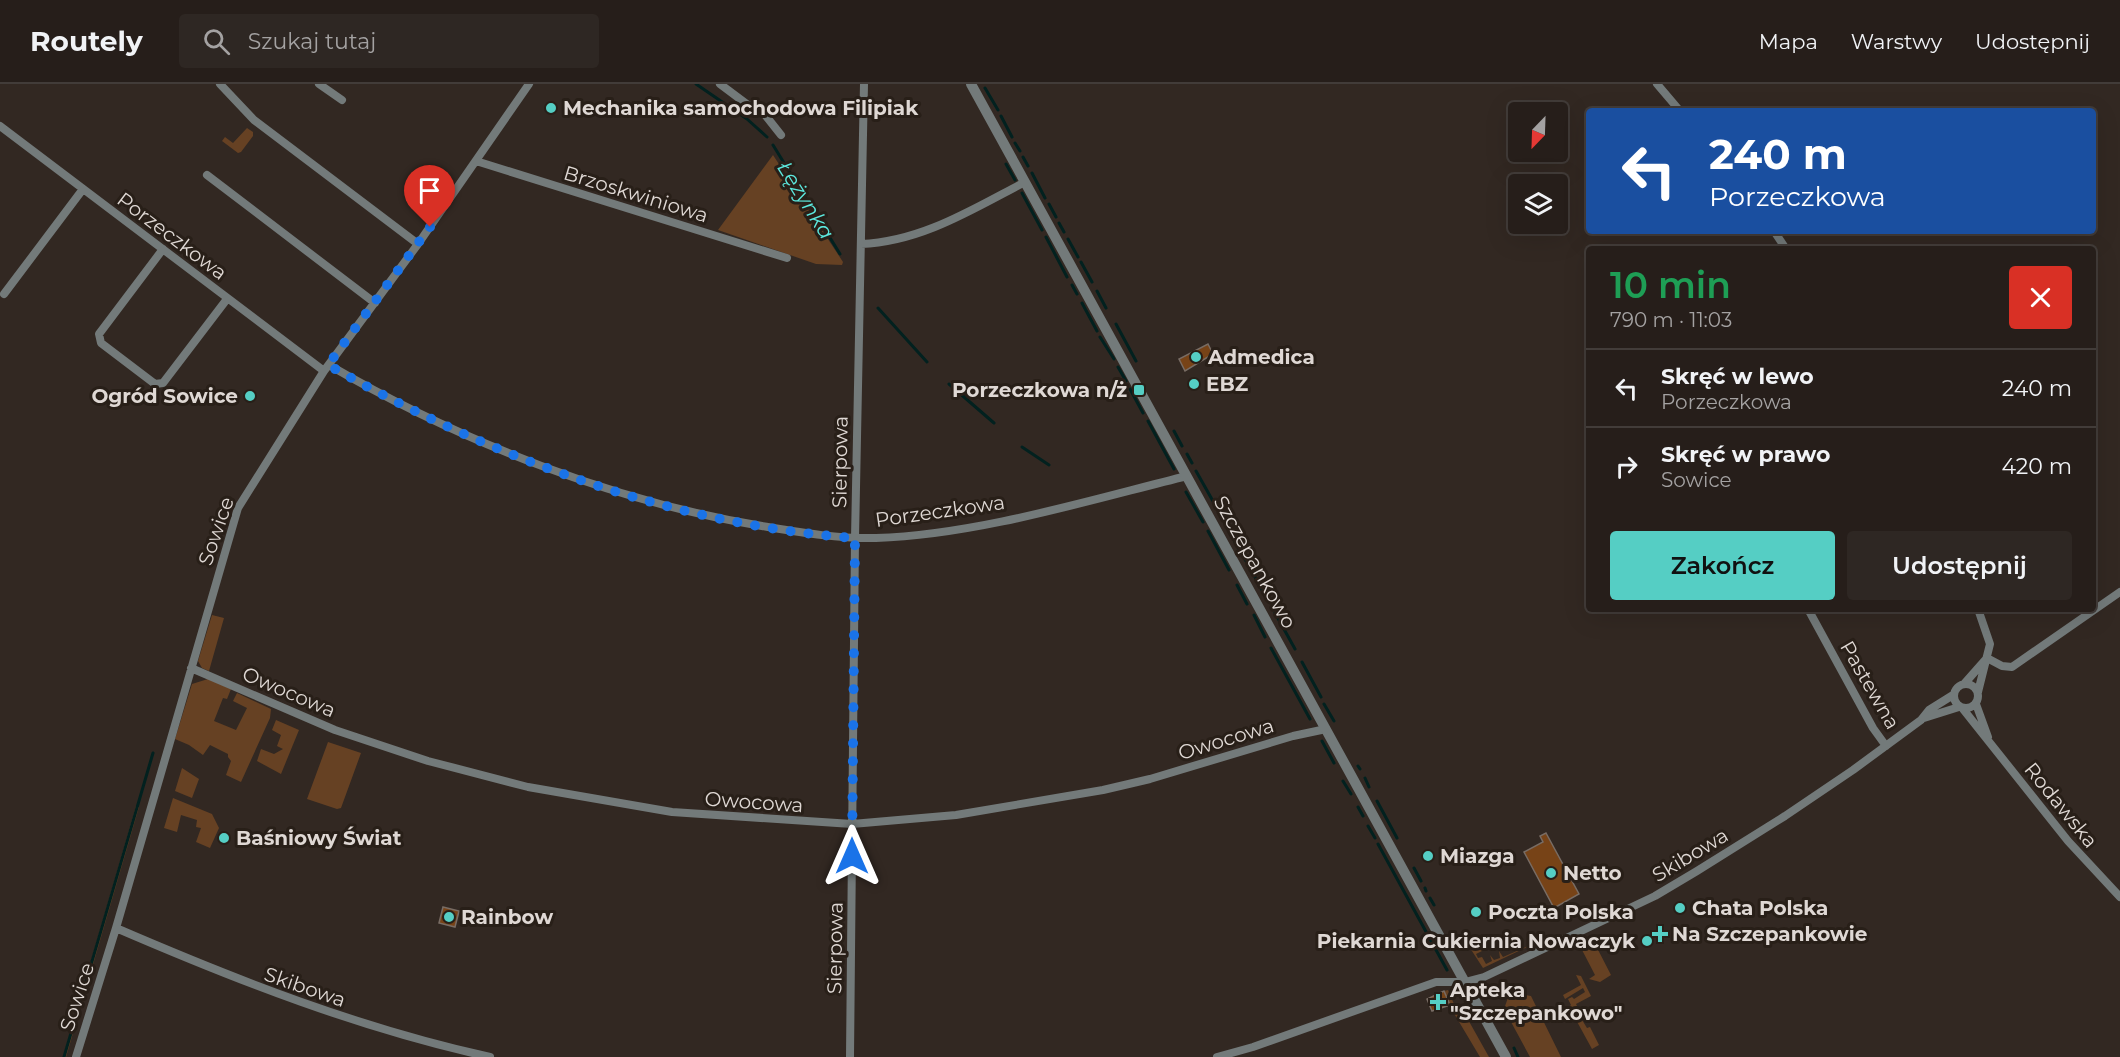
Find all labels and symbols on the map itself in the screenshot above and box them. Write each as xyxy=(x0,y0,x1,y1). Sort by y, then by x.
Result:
place label: Mechanika samochodowa Filipiak xyxy=(563,96,919,120)
marker: Mechanika samochodowa Filipiak xyxy=(544,101,558,115)
north arrow xyxy=(1508,102,1568,162)
water label: Łężynka xyxy=(772,156,840,244)
street label: Brzoskwiniowa xyxy=(561,161,711,227)
pin xyxy=(404,165,455,227)
street label: Porzeczkowa xyxy=(113,187,231,285)
place label: Admedica xyxy=(1207,345,1315,369)
marker: Admedica xyxy=(1189,350,1203,364)
place label: EBZ xyxy=(1206,372,1248,396)
marker: EBZ xyxy=(1187,377,1201,391)
place label: Porzeczkowa n/ż xyxy=(952,378,1127,402)
marker: Porzeczkowa n/ż xyxy=(1132,383,1146,397)
place label: Ogród Sowice xyxy=(91,384,238,408)
marker: Ogród Sowice xyxy=(243,389,257,403)
street label: Sierpowa xyxy=(827,416,853,508)
street label: Porzeczkowa xyxy=(874,490,1006,532)
street label: Szczepankowo xyxy=(1209,491,1301,633)
street label: Sowice xyxy=(193,494,239,568)
street label: Pastewna xyxy=(1835,636,1905,734)
street label: Owocowa xyxy=(239,662,339,722)
street label: Owocowa xyxy=(1175,713,1277,765)
street label: Rodawska xyxy=(2019,757,2103,853)
street label: Owocowa xyxy=(704,787,804,817)
street label: Skibowa xyxy=(1648,823,1732,887)
position arrow xyxy=(820,824,884,888)
place label: Baśniowy Świat xyxy=(236,826,402,850)
marker: Baśniowy Świat xyxy=(217,831,231,845)
place label: Miazga xyxy=(1440,844,1515,868)
marker: Miazga xyxy=(1421,849,1435,863)
place label: Netto xyxy=(1563,861,1622,885)
marker: Netto xyxy=(1544,866,1558,880)
place label: Chata Polska xyxy=(1692,896,1828,920)
place label: Poczta Polska xyxy=(1488,900,1634,924)
marker: Chata Polska xyxy=(1673,901,1687,915)
street label: Sierpowa xyxy=(822,902,848,994)
place label: Rainbow xyxy=(461,905,553,929)
marker: Poczta Polska xyxy=(1469,905,1483,919)
marker: Rainbow xyxy=(442,910,456,924)
place label: Na Szczepankowie xyxy=(1672,922,1867,946)
marker: Na Szczepankowie xyxy=(1653,927,1667,941)
place label: Piekarnia Cukiernia Nowaczyk xyxy=(1317,929,1636,953)
marker: Piekarnia Cukiernia Nowaczyk xyxy=(1640,934,1654,948)
street label: Sowice xyxy=(55,960,99,1034)
street label: Skibowa xyxy=(261,962,349,1012)
place label: Apteka "Szczepankowo" xyxy=(1449,978,1623,1025)
marker: Apteka "Szczepankowo" xyxy=(1431,995,1445,1009)

